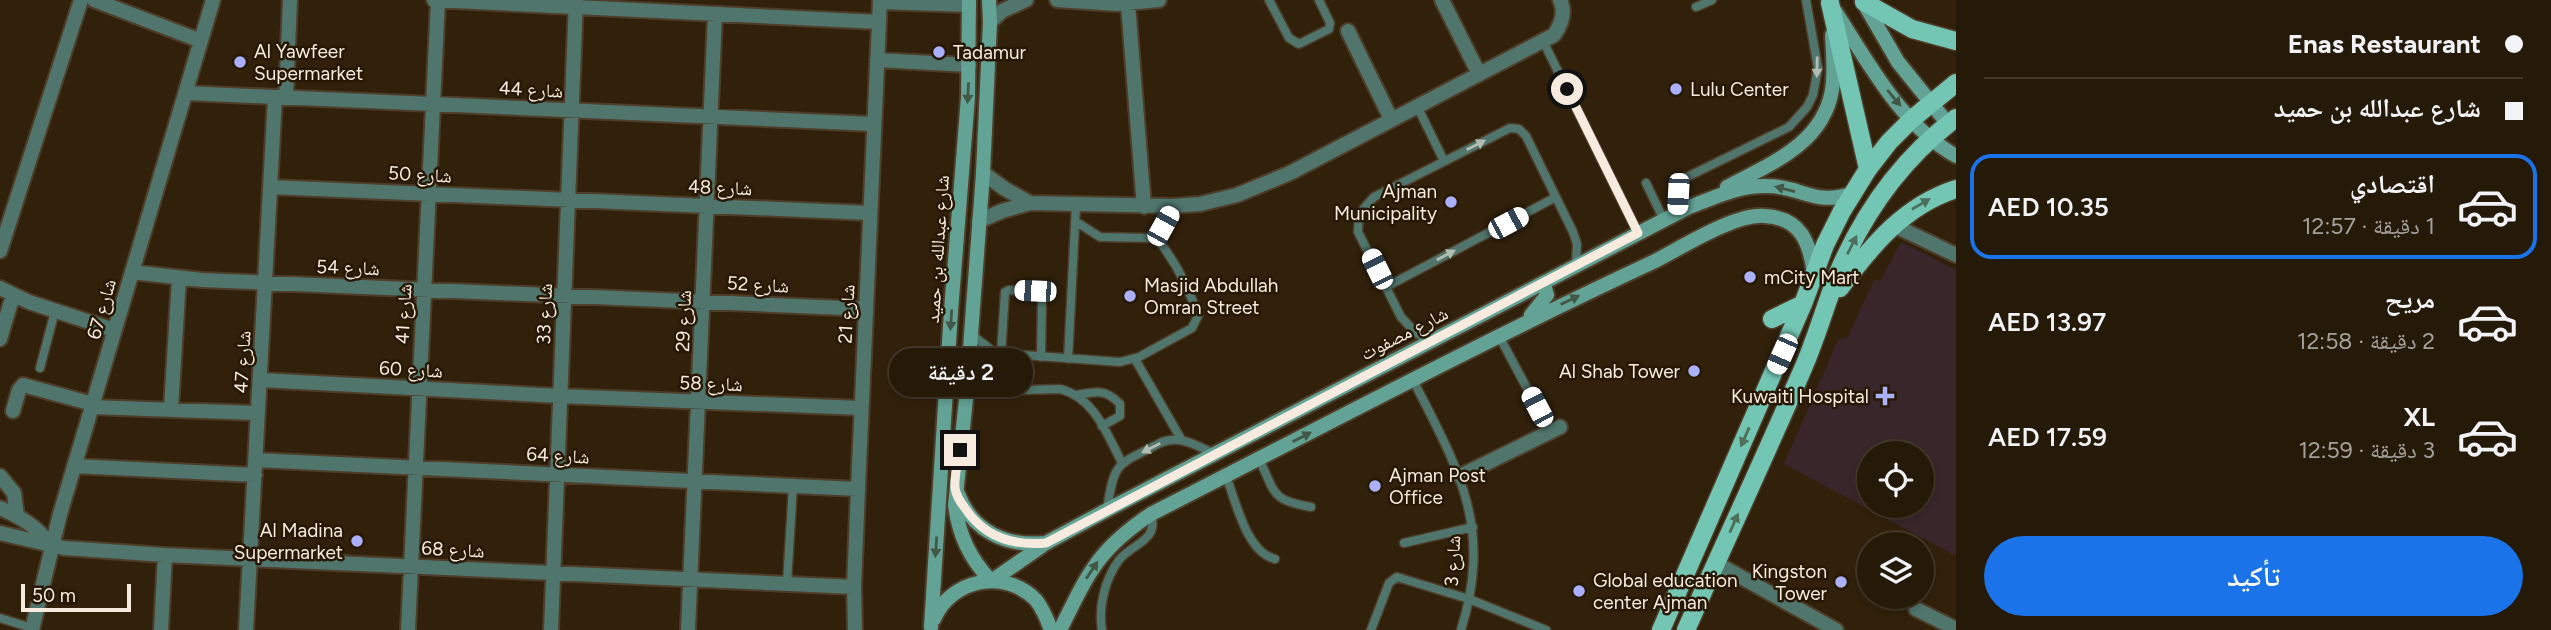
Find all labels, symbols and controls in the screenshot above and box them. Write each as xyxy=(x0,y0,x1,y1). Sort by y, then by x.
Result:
text: Enas Restaurant xyxy=(2288,28,2481,60)
place label: Al Yawfeer Supermarket xyxy=(254,40,363,85)
place label: Tadamur xyxy=(953,41,1027,64)
marker: Tadamur xyxy=(931,44,947,60)
marker: Al Yawfeer Supermarket xyxy=(232,54,248,70)
one-way arrow xyxy=(1812,56,1823,78)
route start xyxy=(1551,73,1583,105)
street label: شارع 44 xyxy=(498,76,564,103)
place label: Lulu Center xyxy=(1690,78,1789,101)
marker: Lulu Center xyxy=(1668,81,1684,97)
one-way arrow xyxy=(962,82,973,104)
one-way arrow xyxy=(1886,88,1901,106)
text: شارع عبدالله بن حميد xyxy=(2274,92,2481,124)
one-way arrow xyxy=(1466,140,1486,152)
street label: شارع 50 xyxy=(387,161,452,188)
text: اقتصادي xyxy=(2350,168,2435,200)
car xyxy=(1667,172,1690,216)
street label: شارع عبدالله بن حميد xyxy=(921,174,954,324)
street label: شارع 48 xyxy=(687,175,753,200)
icon: car xyxy=(2456,175,2519,238)
place label: Ajman Municipality xyxy=(1334,180,1437,225)
one-way arrow xyxy=(1774,183,1796,194)
text: AED 10.35 xyxy=(1988,191,2109,223)
marker: Ajman Municipality xyxy=(1443,194,1459,210)
one-way arrow xyxy=(1912,198,1931,211)
car xyxy=(1144,203,1183,249)
car xyxy=(1485,204,1532,242)
text: 1 دقيقة · 12:57 xyxy=(2302,212,2435,240)
one-way arrow xyxy=(1846,235,1857,255)
car xyxy=(1359,246,1396,292)
one-way arrow xyxy=(1436,249,1456,261)
street label: شارع 54 xyxy=(316,255,380,280)
place label: mCity Mart xyxy=(1764,266,1860,289)
marker: mCity Mart xyxy=(1742,269,1758,285)
street label: شارع 52 xyxy=(726,271,790,298)
place label: Masjid Abdullah Omran Street xyxy=(1144,274,1278,319)
street label: شارع 67 xyxy=(82,276,121,342)
car xyxy=(1014,280,1057,302)
street label: شارع 41 xyxy=(390,283,417,345)
street label: شارع 33 xyxy=(532,283,557,345)
text: مريح xyxy=(2385,283,2435,315)
street label: شارع 21 xyxy=(833,284,860,344)
marker: Masjid Abdullah Omran Street xyxy=(1122,288,1138,304)
street label: شارع 29 xyxy=(671,290,696,353)
icon: car xyxy=(2456,290,2519,353)
one-way arrow xyxy=(1560,295,1581,306)
street label: شارع مصفوت xyxy=(1357,302,1452,365)
text: AED 13.97 xyxy=(1988,306,2106,338)
one-way arrow xyxy=(945,309,956,331)
text: 2 دقيقة · 12:58 xyxy=(2297,327,2435,355)
street label: شارع 47 xyxy=(229,330,256,394)
car xyxy=(1764,331,1801,377)
callout: 2 دقيقة xyxy=(888,349,1032,398)
street label: شارع 60 xyxy=(379,356,443,383)
text: 2 دقيقة xyxy=(928,358,994,386)
place label: Al Shab Tower xyxy=(1559,360,1681,383)
marker: Al Shab Tower xyxy=(1686,363,1702,379)
street label: شارع 58 xyxy=(679,371,743,396)
car xyxy=(1518,384,1557,430)
place label: Kuwaiti Hospital xyxy=(1731,385,1869,408)
marker: Kuwaiti Hospital xyxy=(1875,386,1895,406)
text: XL xyxy=(2403,401,2435,433)
icon: car xyxy=(2456,405,2519,468)
text: AED 17.59 xyxy=(1988,421,2107,453)
one-way arrow xyxy=(1739,427,1751,447)
one-way arrow xyxy=(1292,431,1312,442)
route end xyxy=(944,434,976,466)
text: 3 دقيقة · 12:59 xyxy=(2298,436,2435,464)
map controls xyxy=(1857,441,1934,609)
button: locate xyxy=(1857,441,1934,518)
street label: شارع 64 xyxy=(526,442,590,469)
one-way arrow xyxy=(1142,442,1161,454)
place label: Ajman Post Office xyxy=(1389,464,1486,509)
marker: Ajman Post Office xyxy=(1367,478,1383,494)
one-way arrow xyxy=(1728,513,1740,533)
place label: Al Madina Supermarket xyxy=(234,519,343,564)
button: layers xyxy=(1857,532,1934,609)
marker: Al Madina Supermarket xyxy=(349,533,365,549)
street label: شارع 3 xyxy=(1440,535,1465,587)
street label: شارع 68 xyxy=(421,536,485,563)
one-way arrow xyxy=(930,536,941,558)
button: تأكيد xyxy=(1984,536,2523,616)
one-way arrow xyxy=(1085,560,1098,579)
place label: Kingston Tower xyxy=(1752,560,1828,605)
place label: Global education center Ajman xyxy=(1593,569,1738,614)
marker: Kingston Tower xyxy=(1833,574,1849,590)
scale bar xyxy=(21,581,131,613)
marker: Global education center Ajman xyxy=(1571,583,1587,599)
text: 50 m xyxy=(32,584,76,607)

